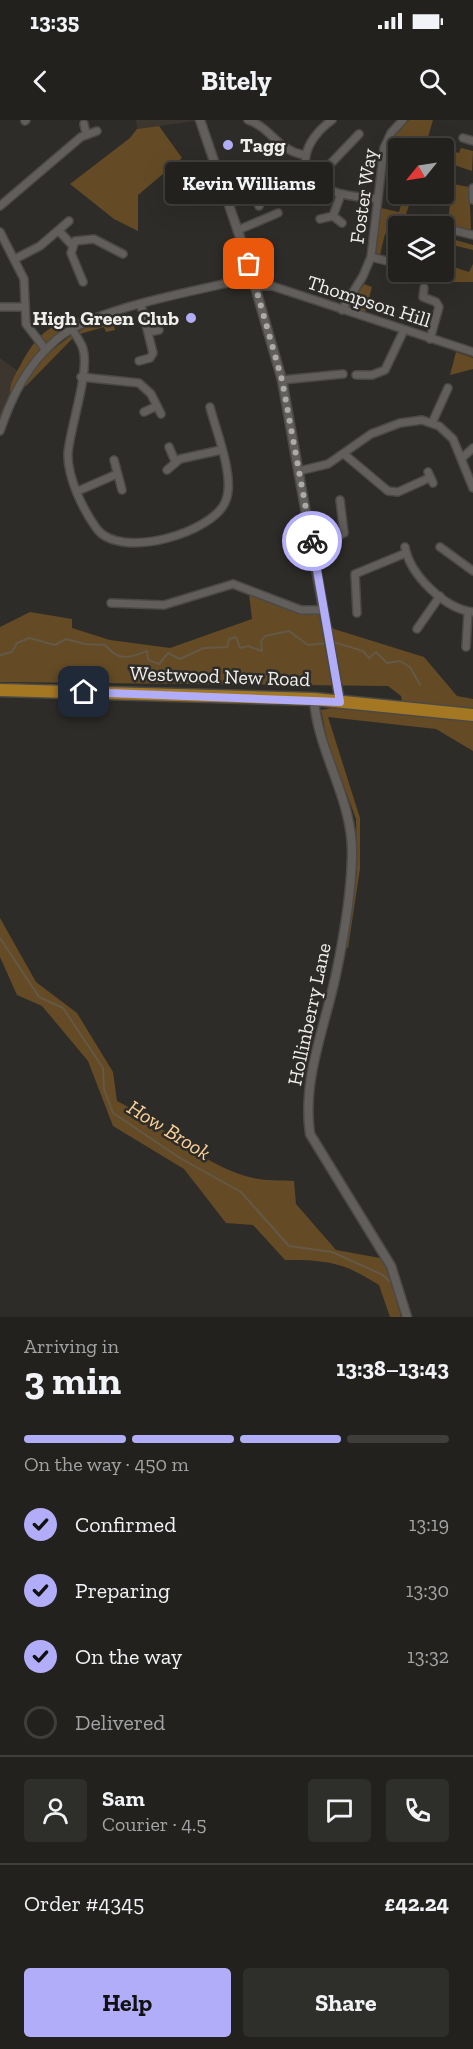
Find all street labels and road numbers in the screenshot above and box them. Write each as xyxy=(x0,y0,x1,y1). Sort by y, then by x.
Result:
street label: Foster Way xyxy=(344,146,382,245)
street label: Thompson Hill xyxy=(304,270,434,332)
street label: Westwood New Road xyxy=(129,661,311,691)
street label: Hollinberry Lane xyxy=(282,940,336,1088)

